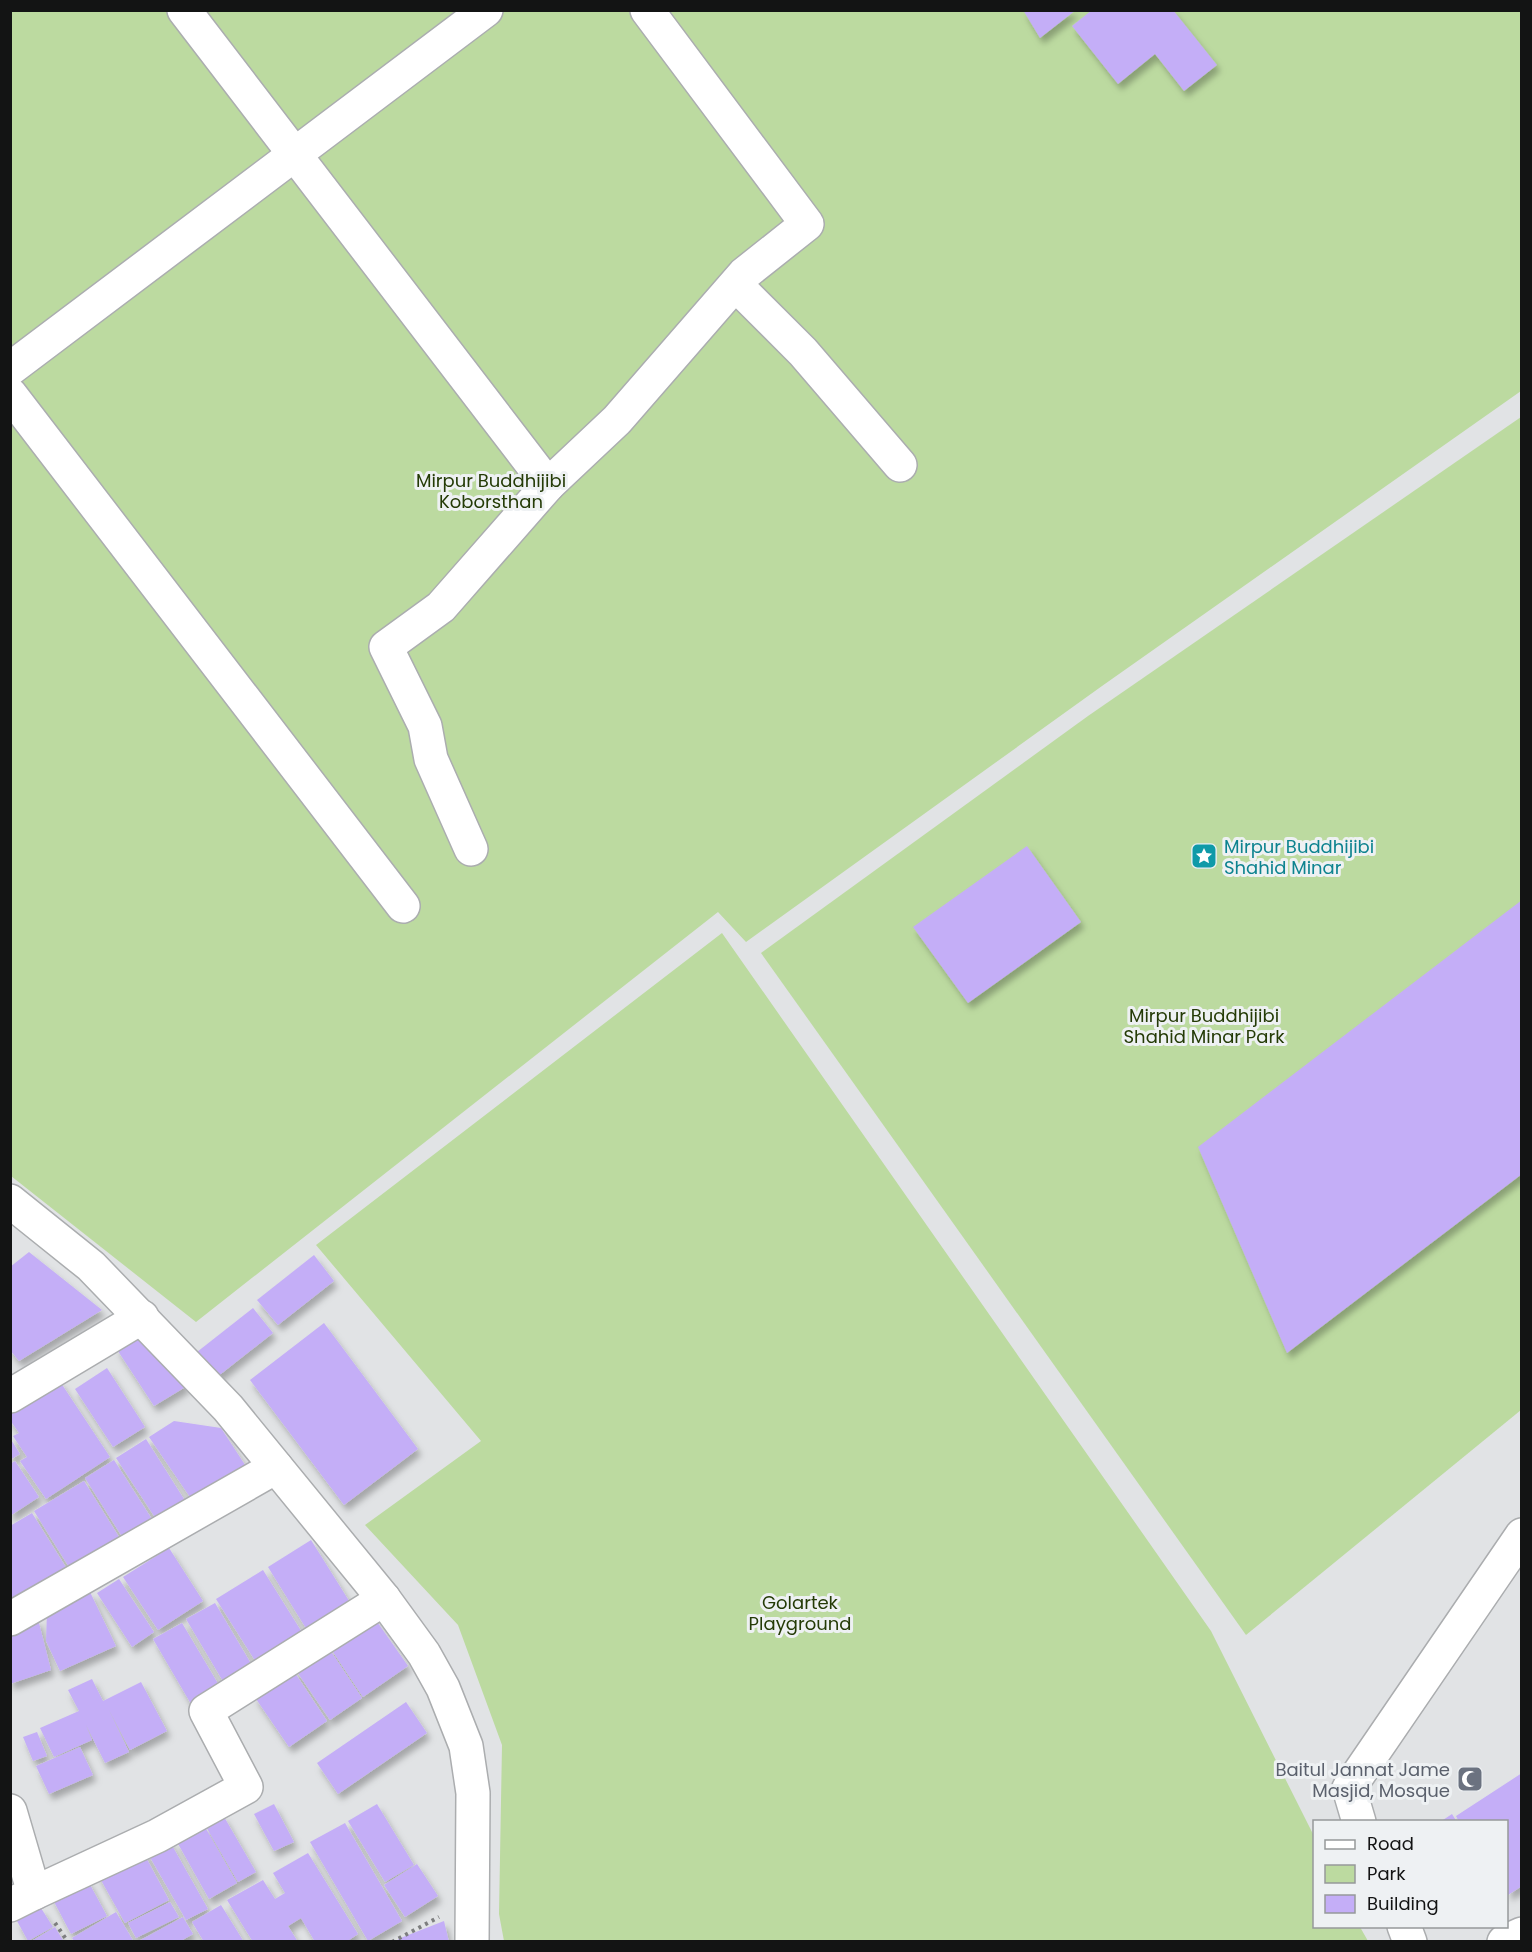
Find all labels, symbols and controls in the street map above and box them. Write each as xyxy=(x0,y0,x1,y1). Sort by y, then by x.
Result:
park label: Mirpur Buddhijibi Koborsthan xyxy=(416,468,566,514)
place label: Mirpur Buddhijibi Shahid Minar xyxy=(1224,834,1374,880)
place icon: Mirpur Buddhijibi Shahid Minar xyxy=(1189,841,1219,871)
park label: Mirpur Buddhijibi Shahid Minar Park xyxy=(1124,1003,1285,1049)
park label: Golartek Playground xyxy=(749,1590,851,1636)
place label: Baitul Jannat Jame Masjid, Mosque xyxy=(1275,1757,1450,1803)
mosque icon: Baitul Jannat Jame Masjid, Mosque xyxy=(1455,1764,1485,1794)
legend xyxy=(1313,1820,1508,1928)
text: Road xyxy=(1367,1831,1414,1856)
text: Park xyxy=(1367,1861,1406,1886)
text: Building xyxy=(1367,1891,1439,1916)

